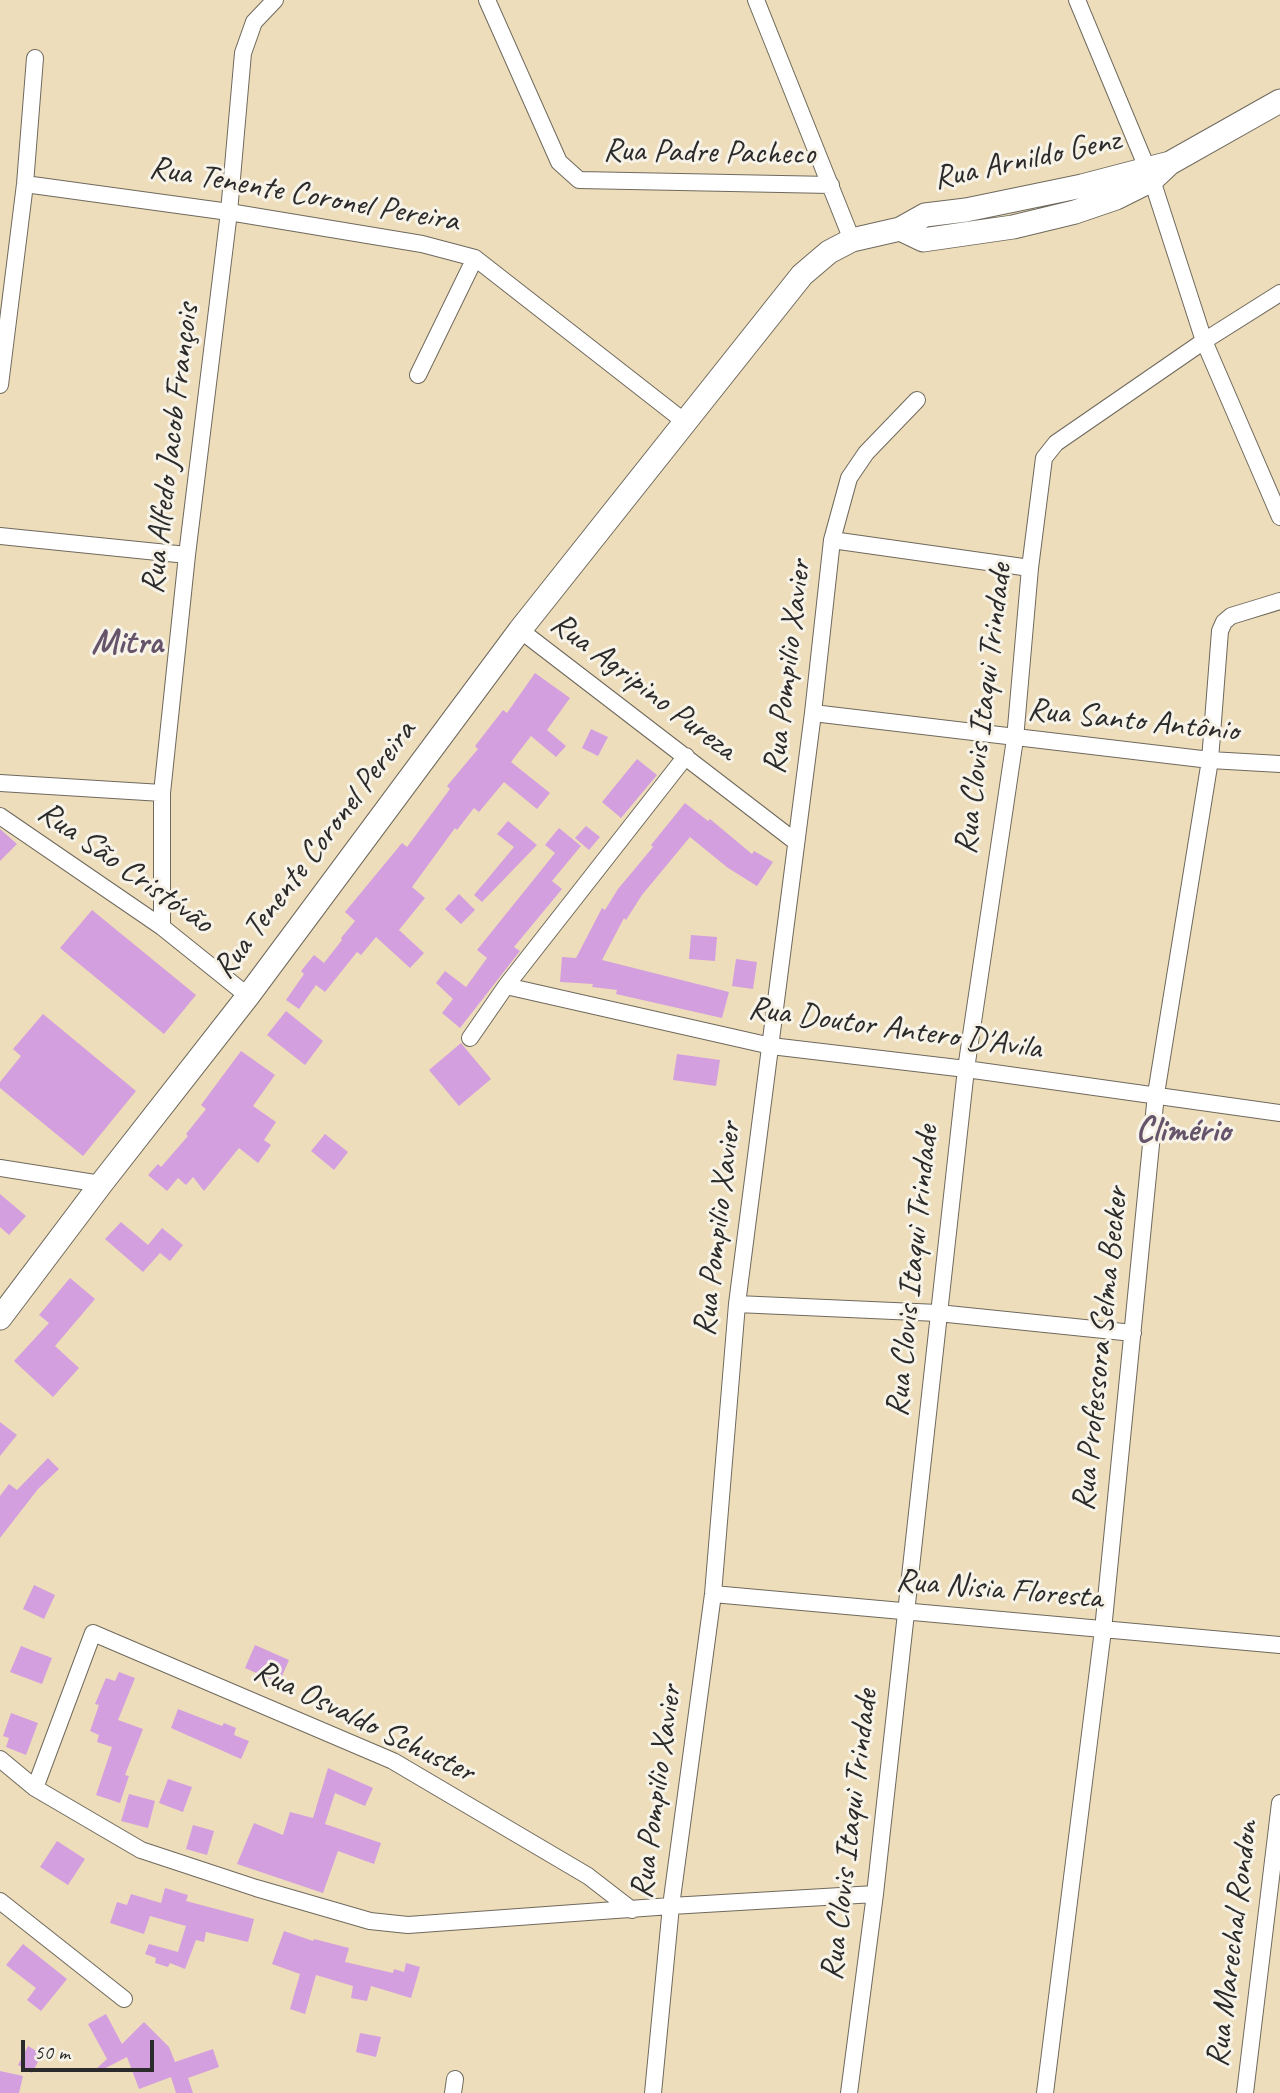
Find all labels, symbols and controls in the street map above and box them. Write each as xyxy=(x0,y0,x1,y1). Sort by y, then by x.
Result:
street label: Rua Arnildo Genz xyxy=(930,121,1124,199)
street label: Rua Padre Pacheco xyxy=(603,131,815,175)
street label: Rua Tenente Coronel Pereira xyxy=(146,148,462,242)
street label: Rua Alfedo Jacob François xyxy=(134,302,208,596)
street label: Rua Pompilio Xavier xyxy=(755,558,821,776)
street label: Rua Clovis Itaqui Trindade xyxy=(947,561,1021,857)
street label: Rua Agripino Pureza xyxy=(542,604,744,770)
district label: Mitra xyxy=(91,623,163,665)
street label: Rua Santo Antônio xyxy=(1025,690,1241,752)
street label: Rua Tenente Coronel Pereira xyxy=(205,713,425,987)
street label: Rua São Cristóvão xyxy=(30,793,220,943)
street label: Rua Doutor Antero D'Avila xyxy=(746,989,1044,1069)
district label: Climério xyxy=(1135,1111,1231,1153)
street label: Rua Pompilio Xavier xyxy=(685,1120,751,1338)
street label: Rua Clovis Itaqui Trindade xyxy=(878,1123,948,1419)
street label: Rua Professora Selma Becker xyxy=(1064,1185,1138,1513)
street label: Rua Nisia Floresta xyxy=(894,1561,1104,1619)
street label: Rua Osvaldo Schuster xyxy=(247,1651,481,1793)
street label: Rua Pompilio Xavier xyxy=(622,1683,692,1901)
street label: Rua Clovis Itaqui Trindade xyxy=(813,1687,887,1983)
street label: Rua Marechal Rondon xyxy=(1198,1819,1268,2069)
scale bar xyxy=(24,2026,158,2070)
text: 50 m xyxy=(34,2039,70,2065)

